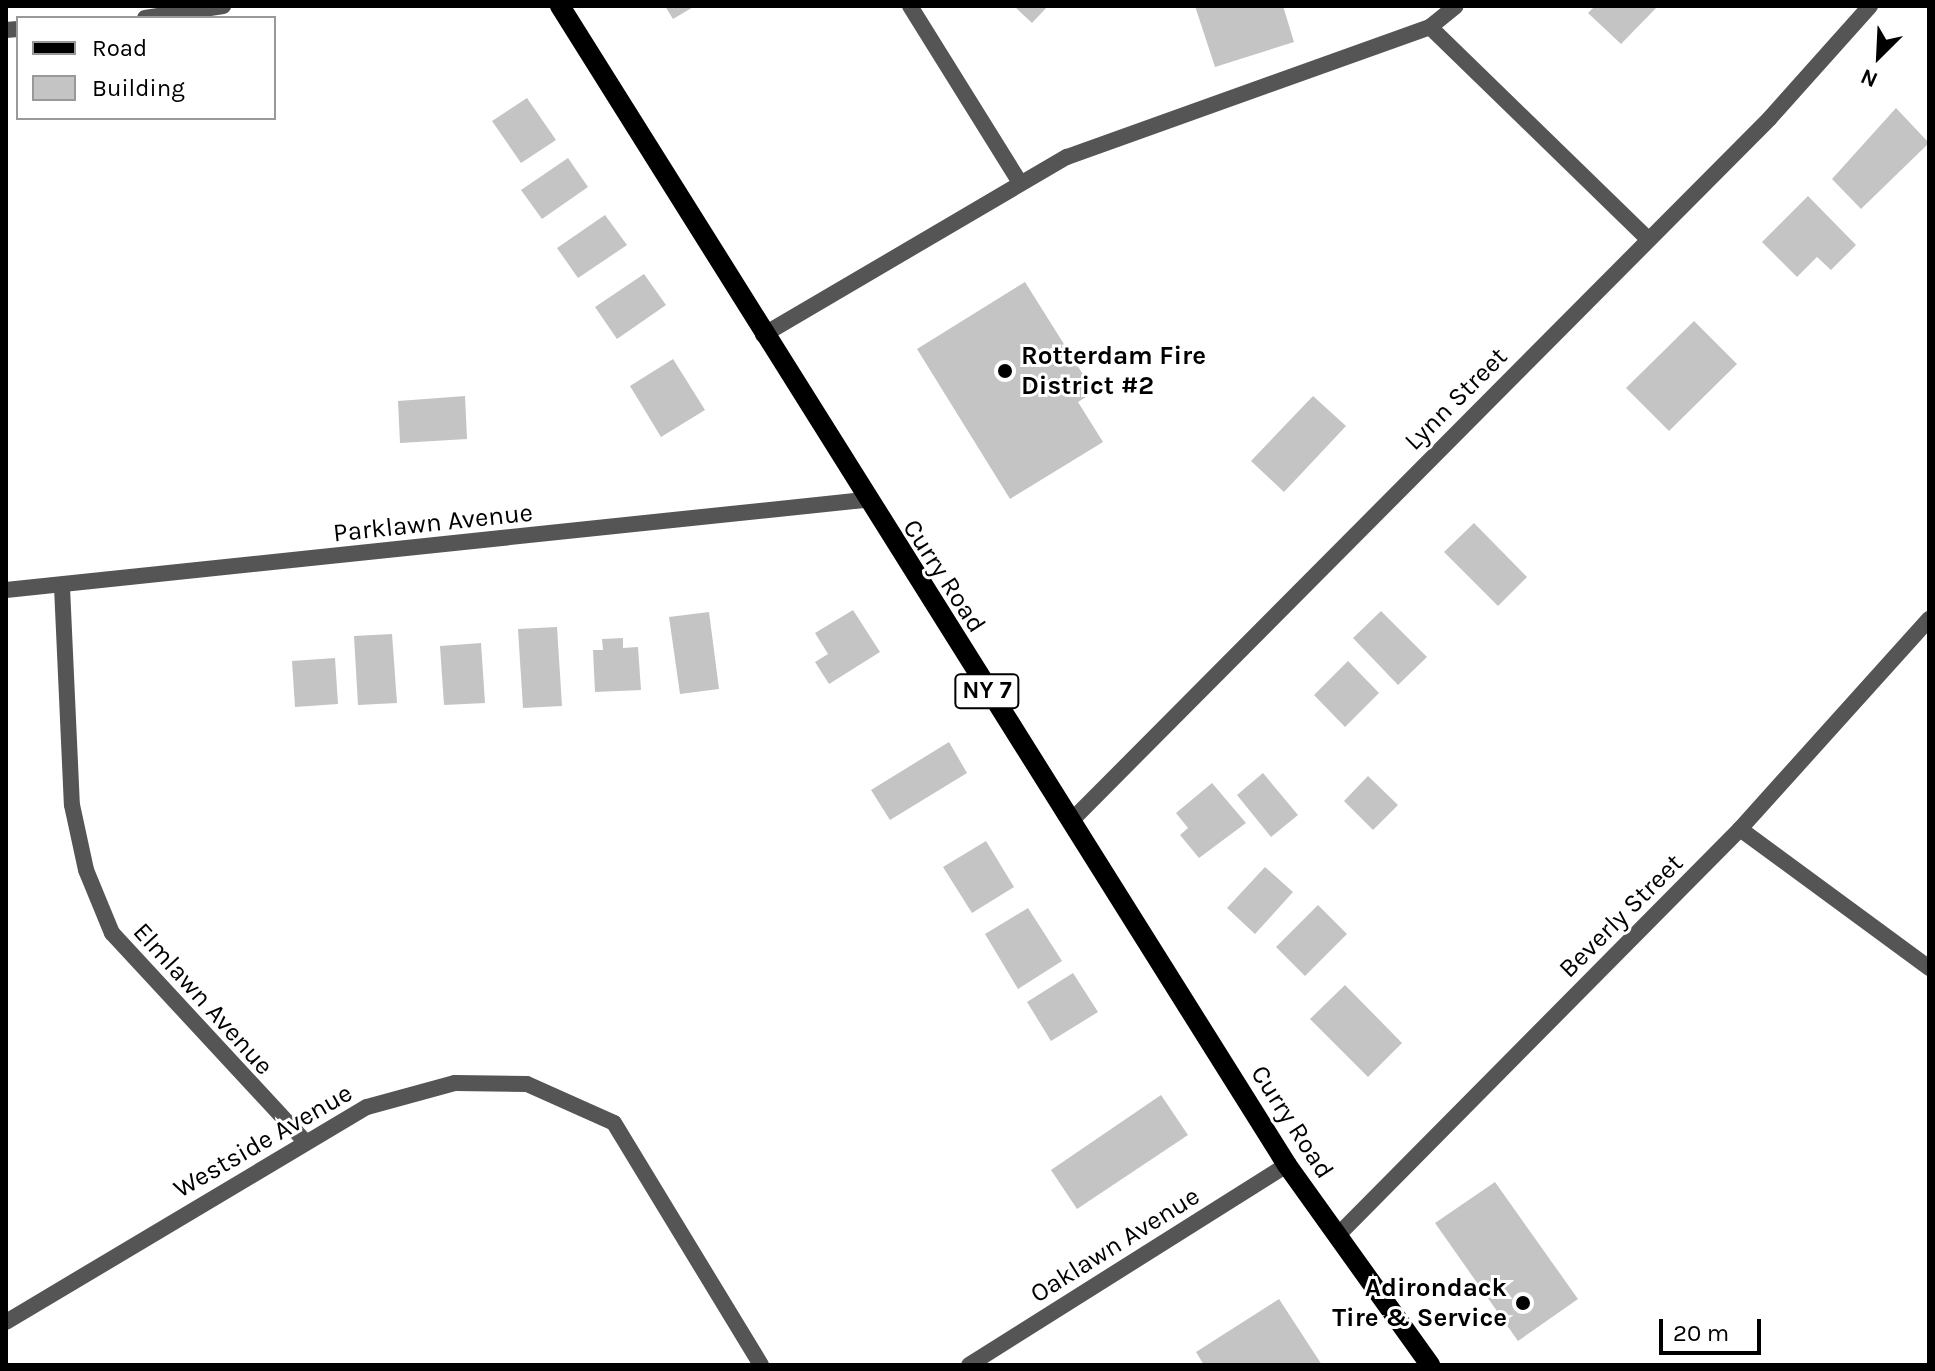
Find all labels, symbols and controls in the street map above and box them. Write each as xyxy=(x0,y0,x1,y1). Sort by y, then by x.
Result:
legend xyxy=(16,16,276,120)
north arrow xyxy=(1839,16,1919,96)
text: Road xyxy=(92,34,147,62)
text: N xyxy=(1857,63,1882,93)
text: Building xyxy=(92,74,185,102)
place label: Rotterdam Fire District #2 xyxy=(1021,340,1206,402)
street label: Lynn Street xyxy=(1398,341,1514,457)
marker: Rotterdam Fire District #2 xyxy=(996,362,1014,380)
street label: Parklawn Avenue xyxy=(332,497,534,549)
street label: Curry Road xyxy=(896,514,992,638)
road number: NY 7 xyxy=(953,671,1021,711)
street label: Beverly Street xyxy=(1553,848,1689,984)
street label: Elmlawn Avenue xyxy=(126,916,280,1082)
street label: Curry Road xyxy=(1244,1060,1340,1184)
street label: Westside Avenue xyxy=(168,1077,358,1205)
street label: Oaklawn Avenue xyxy=(1025,1180,1205,1310)
place label: Adirondack Tire & Service xyxy=(1332,1272,1507,1334)
marker: Adirondack Tire & Service xyxy=(1514,1294,1532,1312)
scale bar xyxy=(1663,1303,1765,1353)
text: 20 m xyxy=(1673,1319,1729,1347)

